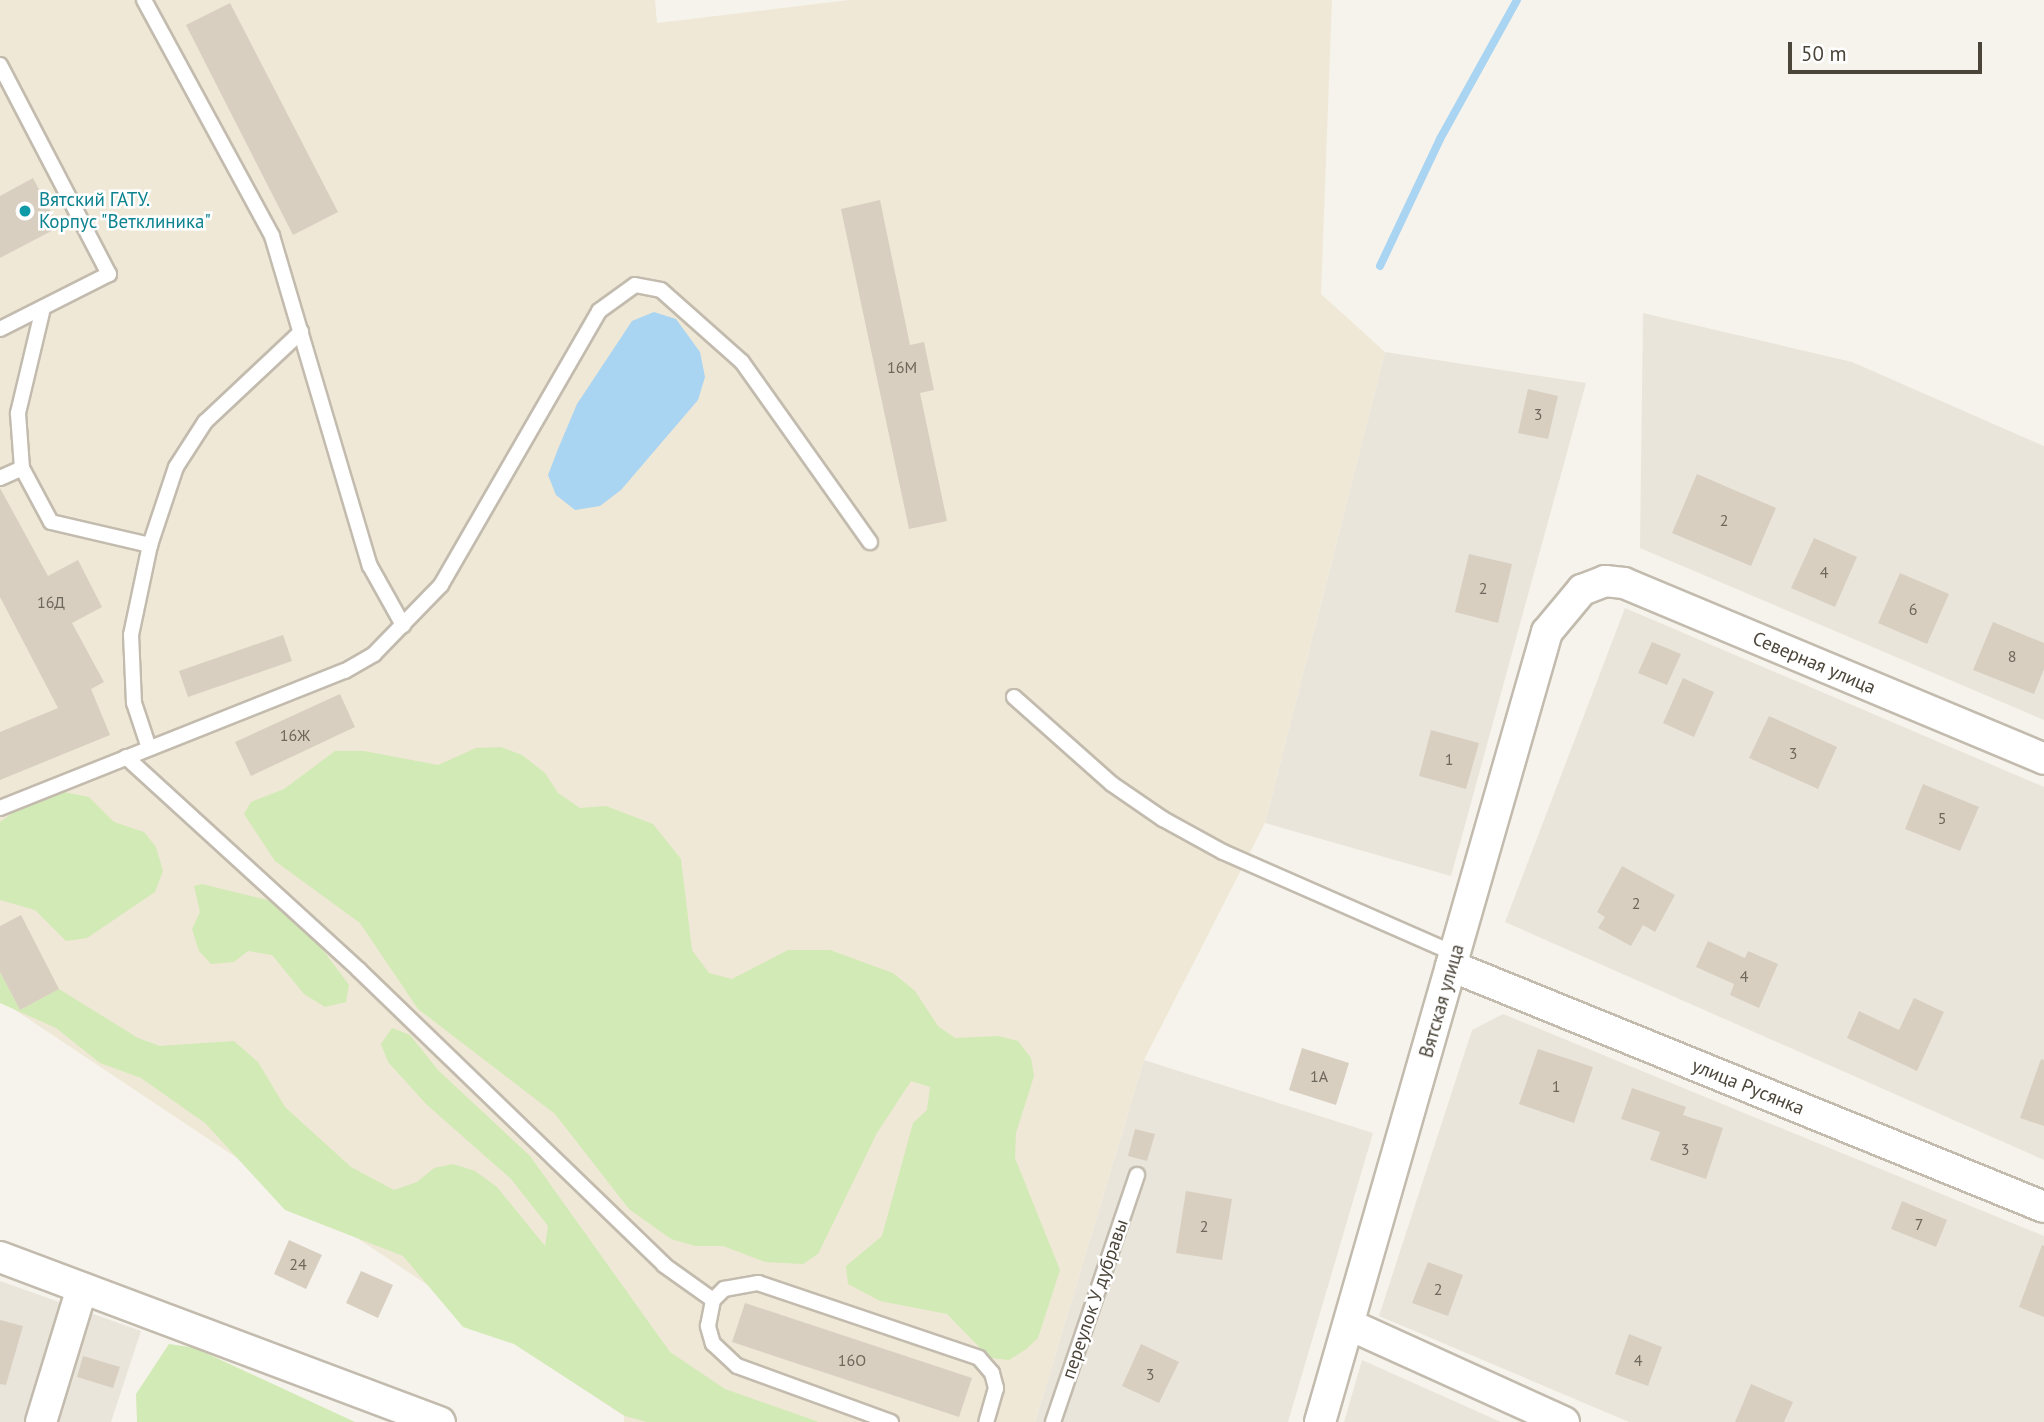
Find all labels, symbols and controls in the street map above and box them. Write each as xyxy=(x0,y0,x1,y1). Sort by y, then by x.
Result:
scale bar xyxy=(1792,28,1986,72)
text: 50 m xyxy=(1801,40,1847,67)
place label: Вятский ГАТУ. Корпус "Ветклиника" xyxy=(39,189,212,233)
marker: Вятский ГАТУ. Корпус "Ветклиника" xyxy=(17,203,33,219)
house number: 16М xyxy=(887,357,917,377)
house number: 3 xyxy=(1534,404,1542,424)
house number: 2 xyxy=(1720,510,1728,530)
house number: 4 xyxy=(1820,562,1828,582)
house number: 2 xyxy=(1479,578,1487,598)
house number: 16Д xyxy=(37,592,65,612)
house number: 6 xyxy=(1909,599,1917,619)
street label: Северная улица xyxy=(1749,627,1879,699)
house number: 8 xyxy=(2008,646,2016,666)
house number: 16Ж xyxy=(280,725,310,745)
house number: 3 xyxy=(1789,743,1797,763)
house number: 1 xyxy=(1445,749,1453,769)
house number: 5 xyxy=(1938,808,1946,828)
house number: 2 xyxy=(1632,893,1640,913)
street label: Вятская улица xyxy=(1415,942,1469,1060)
house number: 4 xyxy=(1740,966,1748,986)
street label: улица Русянка xyxy=(1688,1054,1808,1120)
house number: 1А xyxy=(1310,1066,1328,1086)
house number: 1 xyxy=(1552,1076,1560,1096)
house number: 3 xyxy=(1681,1139,1689,1159)
house number: 7 xyxy=(1915,1214,1923,1234)
street label: переулок У дубравы xyxy=(1057,1216,1133,1382)
house number: 2 xyxy=(1200,1216,1208,1236)
house number: 24 xyxy=(289,1254,307,1274)
house number: 2 xyxy=(1434,1279,1442,1299)
house number: 16О xyxy=(838,1350,866,1370)
house number: 4 xyxy=(1634,1350,1642,1370)
house number: 3 xyxy=(1146,1364,1154,1384)

